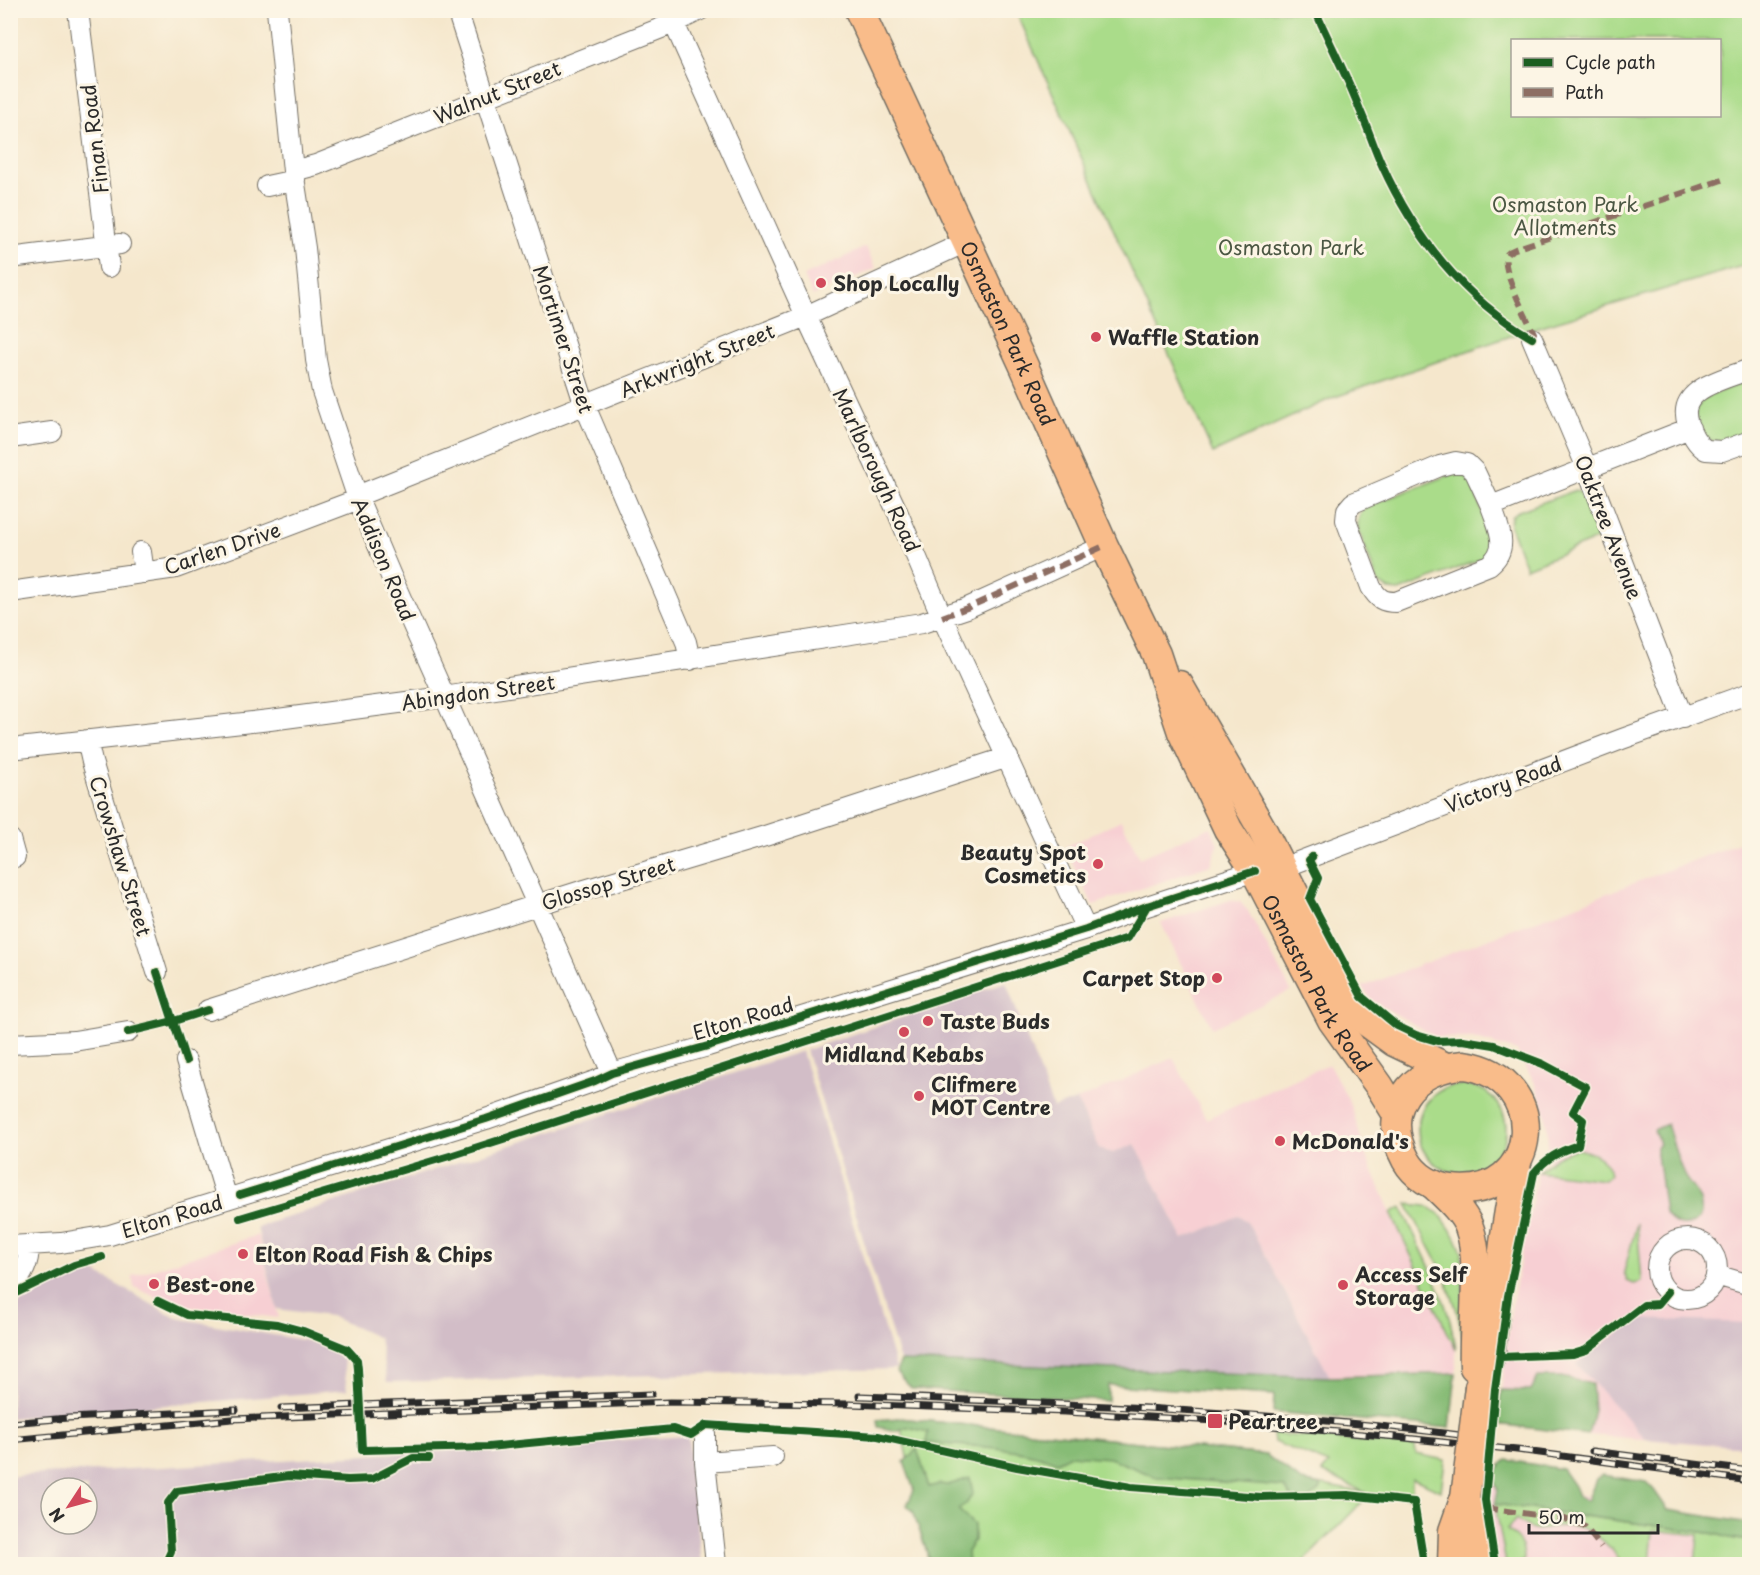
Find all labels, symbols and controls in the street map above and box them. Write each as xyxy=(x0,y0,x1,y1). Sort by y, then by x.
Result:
legend xyxy=(1511,39,1721,117)
text: Cycle path xyxy=(1565,48,1656,75)
street label: Walnut Street xyxy=(429,53,565,131)
text: Path xyxy=(1565,78,1604,105)
street label: Finan Road xyxy=(72,83,116,195)
park label: Osmaston Park Allotments xyxy=(1492,189,1638,242)
park label: Osmaston Park xyxy=(1218,232,1364,262)
street label: Osmaston Park Road xyxy=(953,236,1064,430)
street label: Mortimer Street xyxy=(526,261,602,417)
place label: Shop Locally xyxy=(833,268,959,298)
marker: Shop Locally xyxy=(814,276,828,290)
street label: Arkwright Street xyxy=(615,315,779,405)
place label: Waffle Station xyxy=(1108,322,1259,352)
marker: Waffle Station xyxy=(1089,330,1103,344)
street label: Marlborough Road xyxy=(826,383,928,557)
street label: Oaktree Avenue xyxy=(1568,450,1650,604)
street label: Addison Road xyxy=(344,492,424,626)
street label: Carlen Drive xyxy=(160,514,284,582)
street label: Abingdon Street xyxy=(399,666,557,718)
street label: Victory Road xyxy=(1440,748,1566,820)
street label: Crowshaw Street xyxy=(82,772,160,940)
place label: Beauty Spot Cosmetics xyxy=(960,837,1086,890)
street label: Glossop Street xyxy=(537,848,679,918)
marker: Beauty Spot Cosmetics xyxy=(1091,857,1105,871)
street label: Osmaston Park Road xyxy=(1255,889,1380,1078)
place label: Carpet Stop xyxy=(1082,963,1205,993)
marker: Carpet Stop xyxy=(1210,971,1224,985)
street label: Elton Road xyxy=(689,988,797,1048)
place label: Taste Buds xyxy=(940,1006,1050,1036)
marker: Taste Buds xyxy=(921,1014,935,1028)
marker: Midland Kebabs xyxy=(897,1025,911,1039)
place label: Midland Kebabs xyxy=(824,1039,984,1069)
place label: Clifmere MOT Centre xyxy=(931,1069,1051,1122)
marker: Clifmere MOT Centre xyxy=(912,1089,926,1103)
place label: McDonald's xyxy=(1292,1126,1409,1156)
marker: McDonald's xyxy=(1273,1134,1287,1148)
street label: Elton Road xyxy=(118,1186,226,1246)
place label: Elton Road Fish & Chips xyxy=(255,1239,493,1269)
marker: Elton Road Fish & Chips xyxy=(236,1247,250,1261)
place label: Access Self Storage xyxy=(1354,1259,1468,1312)
place label: Best-one xyxy=(166,1269,255,1299)
marker: Best-one xyxy=(147,1277,161,1291)
marker: Access Self Storage xyxy=(1336,1278,1350,1292)
place label: Peartree xyxy=(1228,1406,1318,1436)
marker: Peartree xyxy=(1206,1412,1224,1430)
north arrow xyxy=(39,1476,99,1536)
scale bar xyxy=(1529,1497,1658,1535)
text: N xyxy=(43,1503,69,1528)
text: 50 m xyxy=(1538,1503,1585,1530)

